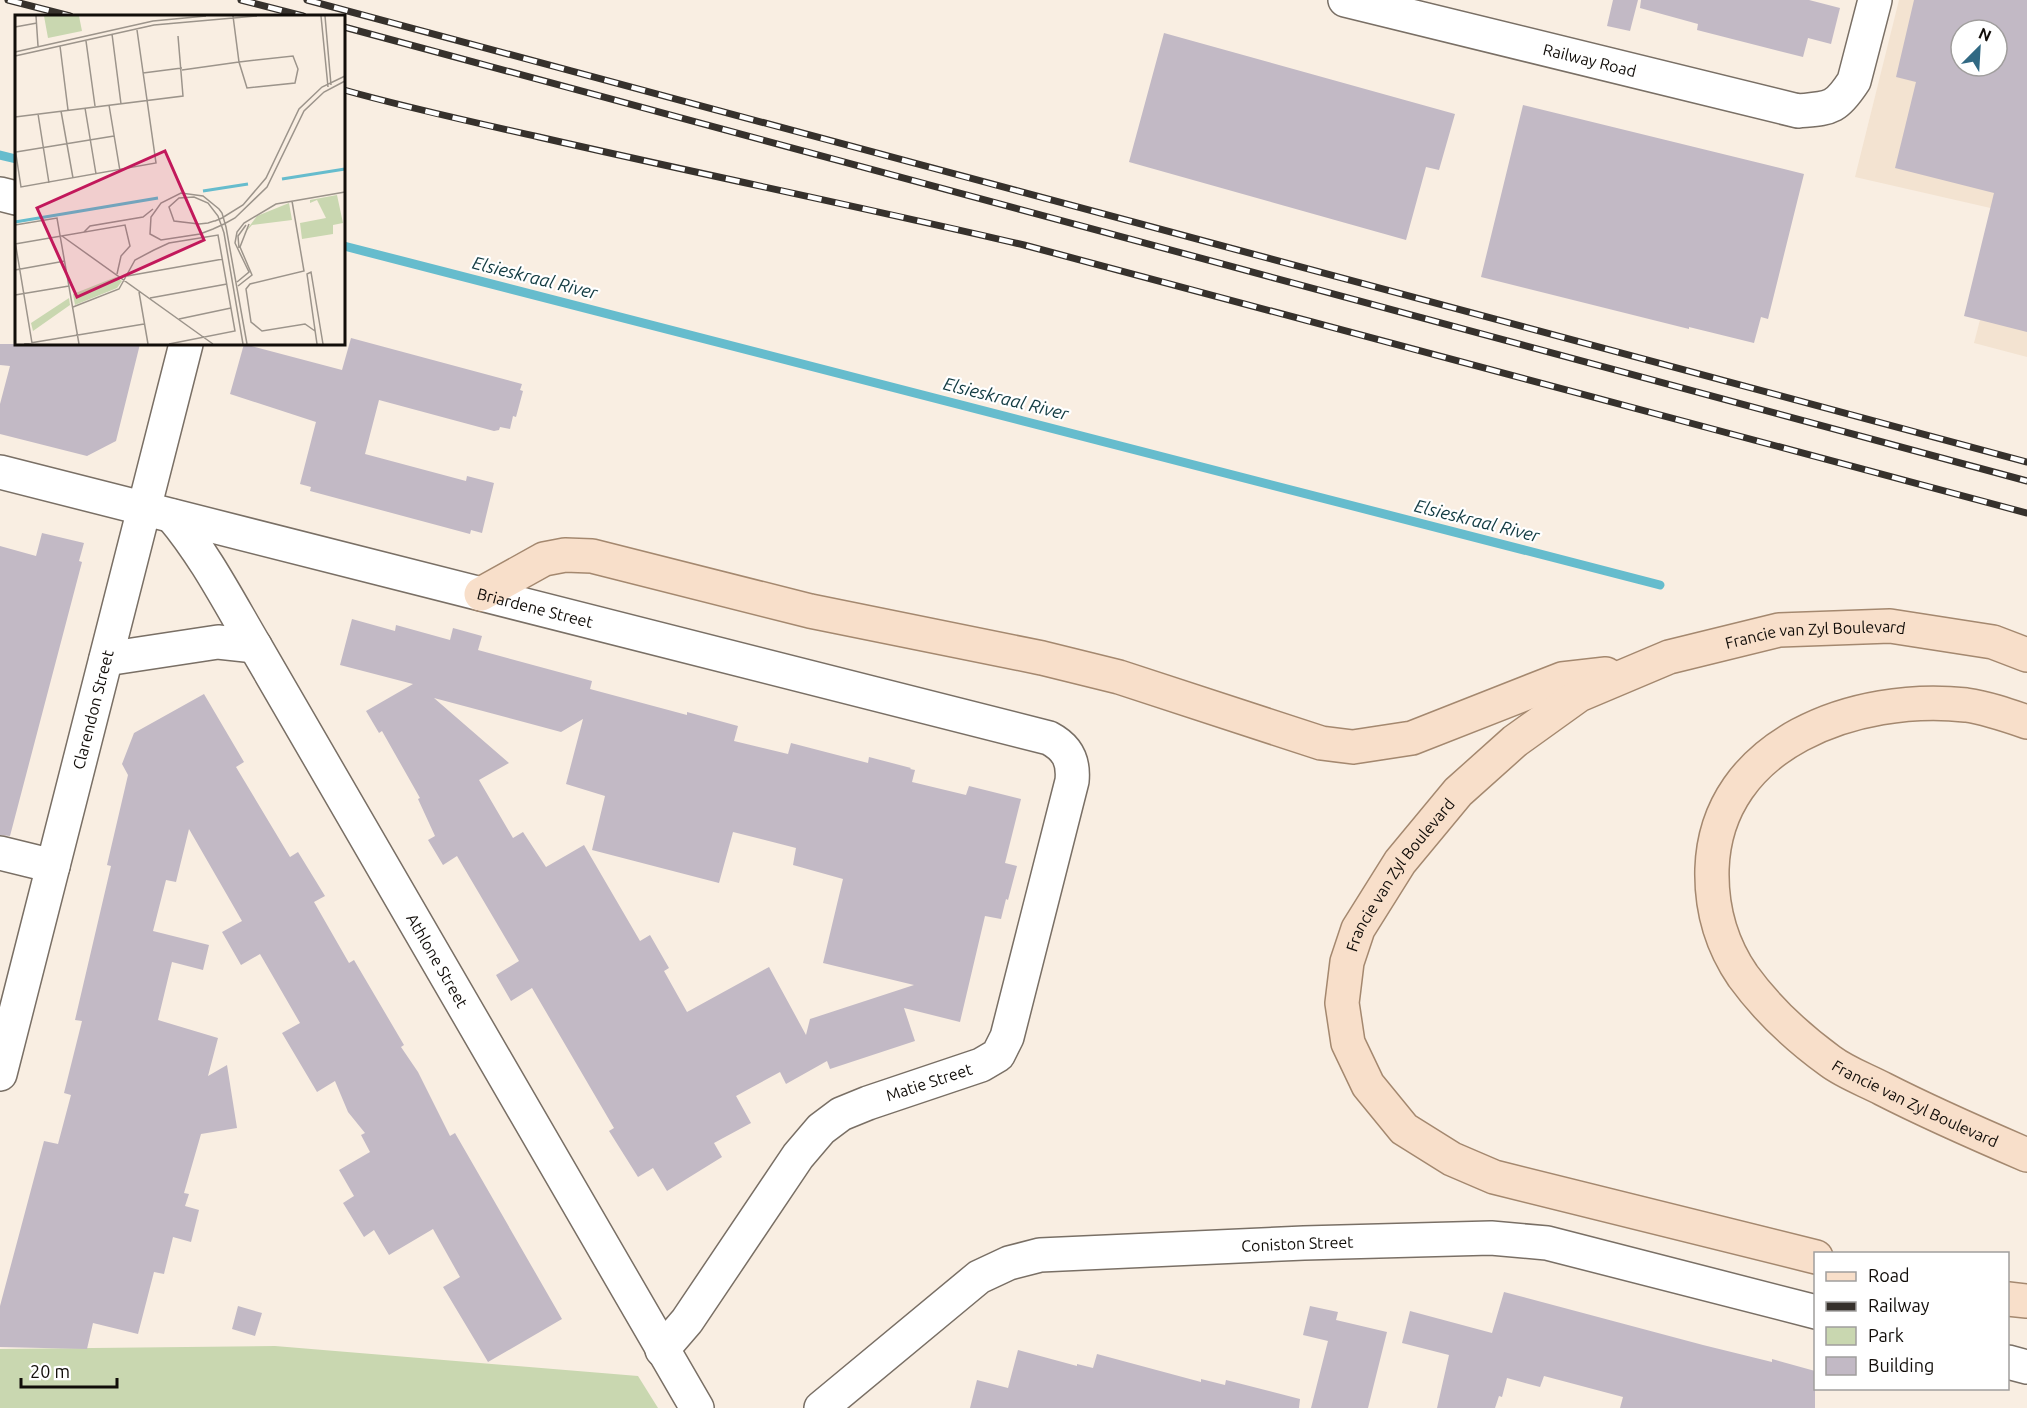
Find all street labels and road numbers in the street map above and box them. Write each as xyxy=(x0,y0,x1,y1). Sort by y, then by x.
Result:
street label: Railway Road xyxy=(1541,40,1638,80)
street label: Briardene Street xyxy=(475,584,596,631)
street label: Francie van Zyl Boulevard xyxy=(1723,617,1907,652)
street label: Clarendon Street xyxy=(69,647,117,771)
street label: Francie van Zyl Boulevard xyxy=(1342,795,1458,954)
street label: Athlone Street xyxy=(403,910,472,1011)
street label: Francie van Zyl Boulevard xyxy=(1829,1056,2001,1151)
street label: Matie Street xyxy=(884,1059,975,1104)
street label: Coniston Street xyxy=(1241,1233,1354,1255)

